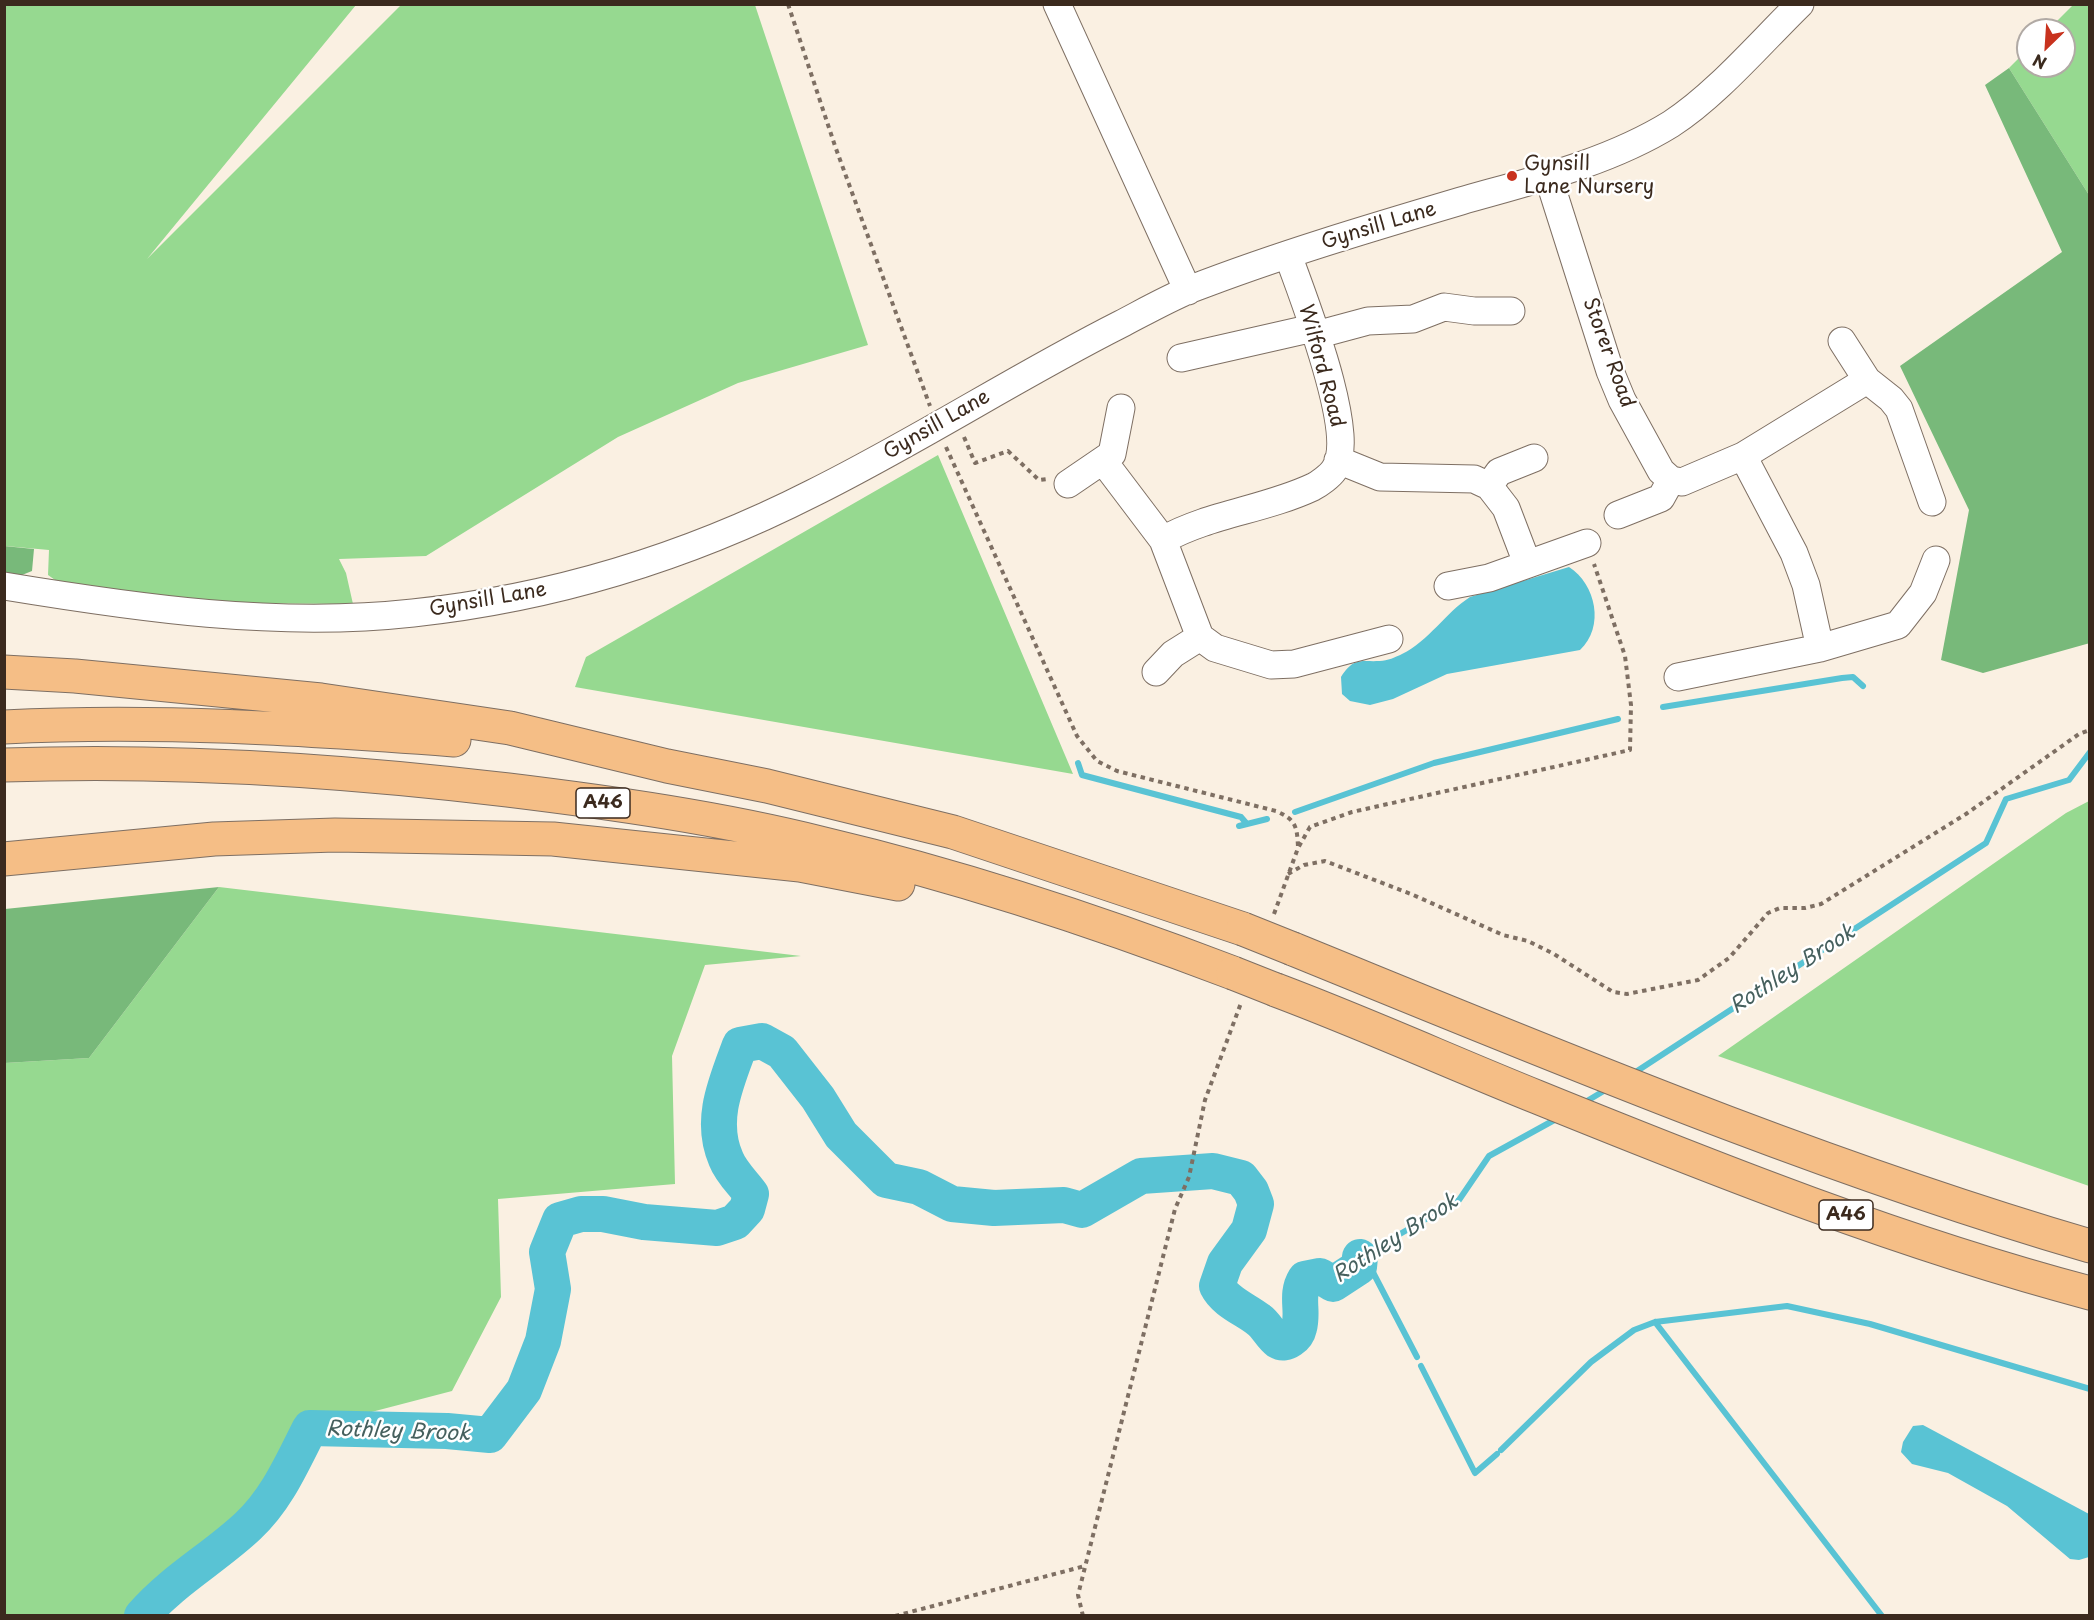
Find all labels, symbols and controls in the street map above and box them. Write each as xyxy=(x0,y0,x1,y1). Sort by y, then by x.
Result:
north arrow xyxy=(2016,18,2076,78)
text: N xyxy=(2028,49,2050,76)
place label: Gynsill Lane Nursery xyxy=(1524,152,1654,199)
marker: Gynsill Lane Nursery xyxy=(1505,169,1519,183)
street label: Gynsill Lane xyxy=(1319,197,1439,255)
street label: Storer Road xyxy=(1577,295,1639,411)
street label: Wilford Road xyxy=(1293,302,1349,430)
street label: Gynsill Lane xyxy=(880,385,994,465)
street label: Gynsill Lane xyxy=(427,578,549,622)
road number: A46 xyxy=(576,788,630,818)
water label: Rothley Brook xyxy=(1726,920,1860,1020)
water label: Rothley Brook xyxy=(1329,1189,1463,1289)
road number: A46 xyxy=(1819,1200,1873,1230)
water label: Rothley Brook xyxy=(326,1417,470,1447)

